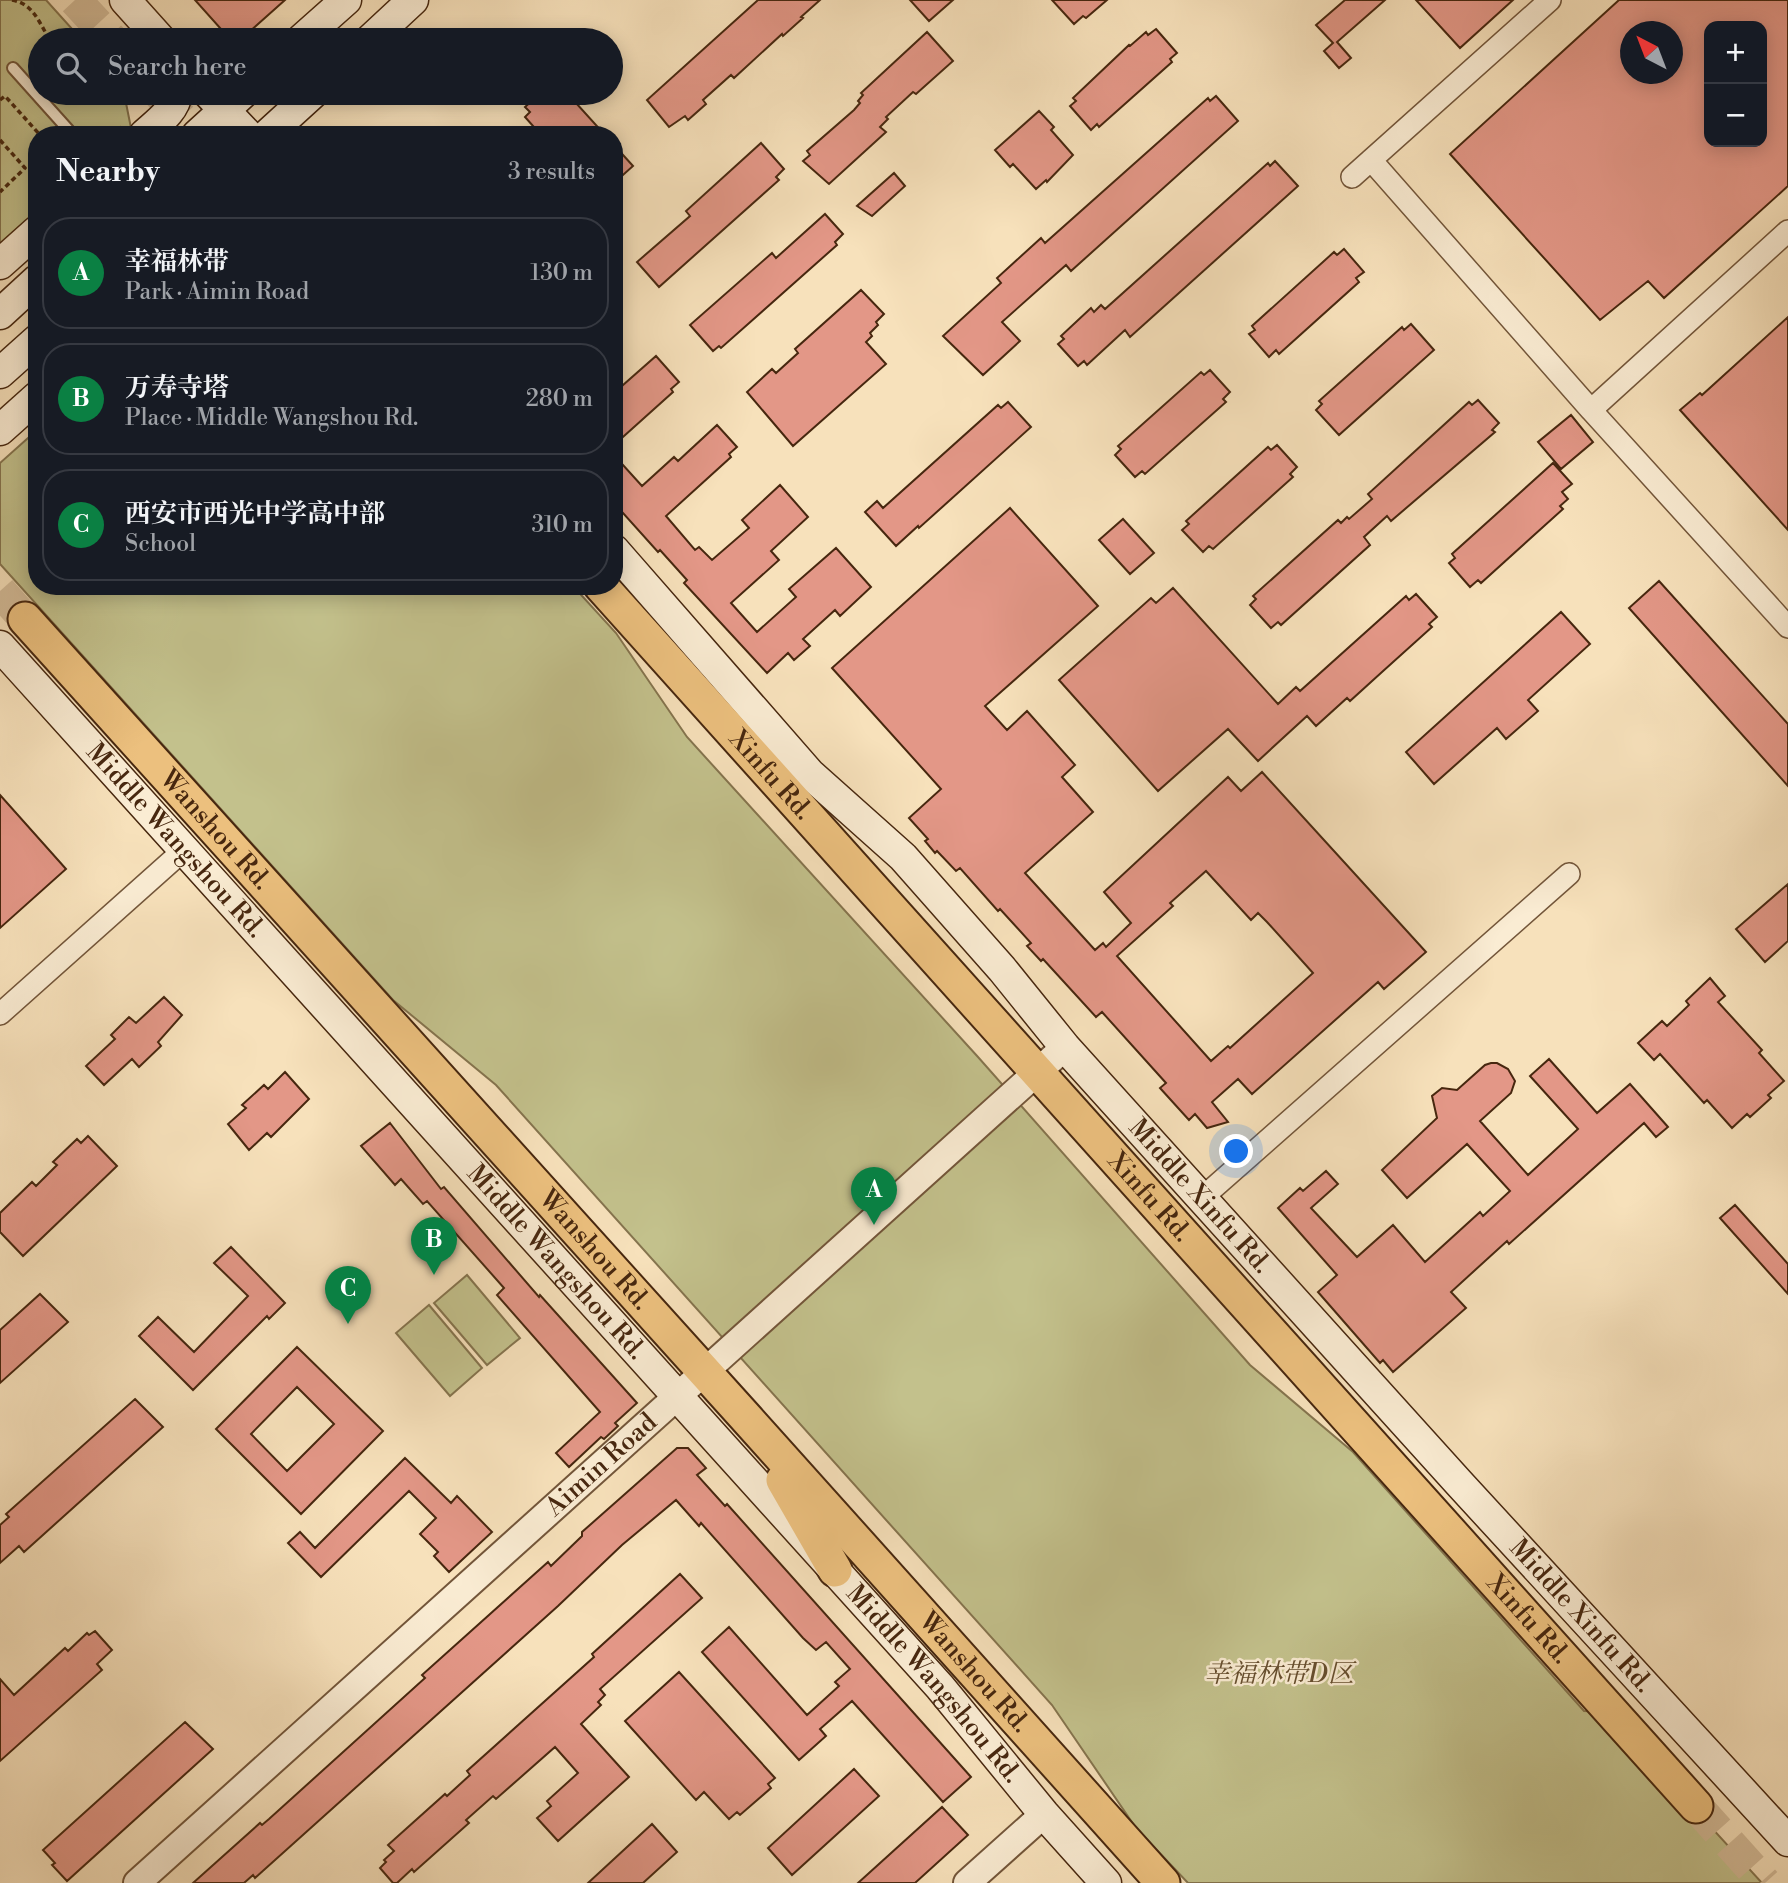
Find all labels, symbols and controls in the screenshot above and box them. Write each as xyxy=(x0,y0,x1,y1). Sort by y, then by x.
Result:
north arrow xyxy=(1620,21,1683,84)
map controls xyxy=(1704,21,1767,147)
button: + xyxy=(1704,21,1767,84)
search box xyxy=(28,28,623,105)
icon: search xyxy=(52,48,90,86)
text: Search here xyxy=(108,51,247,83)
button: − xyxy=(1704,84,1767,147)
text: Nearby xyxy=(56,153,160,191)
text: 3 results xyxy=(508,158,595,186)
text: 幸福林带 xyxy=(125,246,229,278)
text: A xyxy=(73,259,89,287)
text: 130 m xyxy=(530,259,593,287)
text: Park · Aimin Road xyxy=(125,278,309,306)
text: 万寿寺塔 xyxy=(125,372,229,404)
text: B xyxy=(72,385,90,413)
text: 280 m xyxy=(526,385,593,413)
text: Place · Middle Wangshou Rd. xyxy=(125,404,418,432)
text: 西安市西光中学高中部 xyxy=(125,498,385,530)
text: C xyxy=(73,511,89,539)
text: 310 m xyxy=(532,511,593,539)
text: School xyxy=(125,530,196,558)
street label: Xinfu Rd. xyxy=(721,723,819,827)
street label: Middle Wangshou Rd. xyxy=(79,736,272,945)
street label: Wanshou Rd. xyxy=(152,762,278,897)
street label: Middle Xinfu Rd. xyxy=(1122,1112,1278,1280)
your location xyxy=(1219,1134,1253,1168)
street label: Xinfu Rd. xyxy=(1100,1145,1198,1249)
street label: Middle Wangshou Rd. xyxy=(460,1158,652,1366)
pin: A xyxy=(851,1167,897,1225)
street label: Wanshou Rd. xyxy=(531,1182,657,1317)
pin: B xyxy=(411,1217,457,1275)
pin: C xyxy=(325,1266,371,1324)
street label: Aimin Road xyxy=(538,1406,664,1524)
street label: Middle Xinfu Rd. xyxy=(1502,1533,1660,1699)
street label: Xinfu Rd. xyxy=(1479,1567,1575,1669)
street label: Middle Wangshou Rd. xyxy=(839,1578,1028,1789)
street label: Wanshou Rd. xyxy=(911,1605,1037,1739)
park label: 幸福林带D区 xyxy=(1204,1658,1357,1690)

